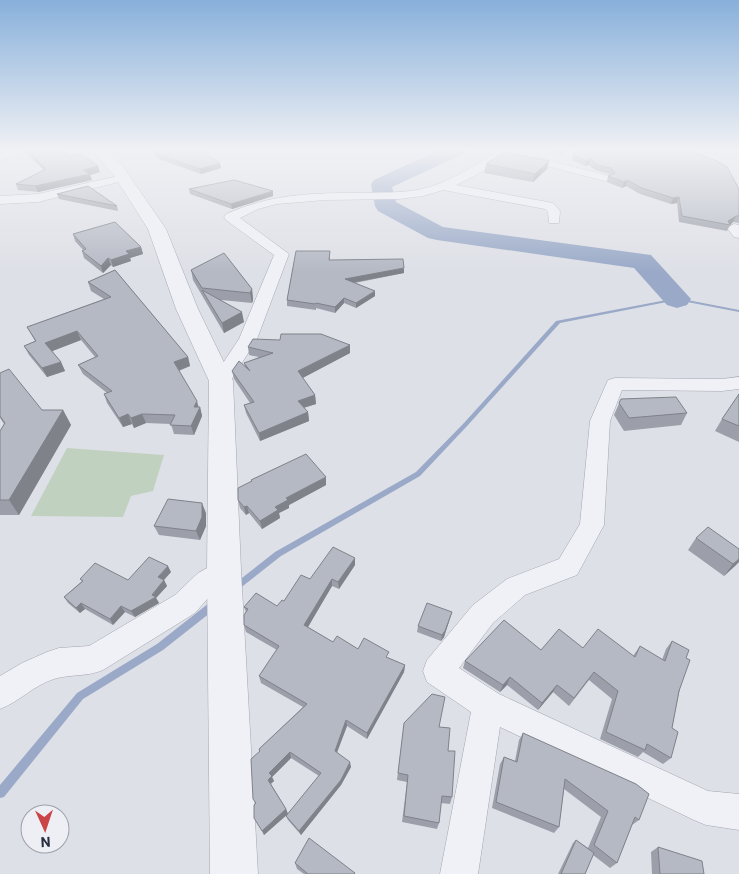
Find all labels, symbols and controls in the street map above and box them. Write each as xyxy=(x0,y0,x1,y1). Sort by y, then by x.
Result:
north arrow xyxy=(20,804,70,854)
text: N xyxy=(40,834,51,850)

